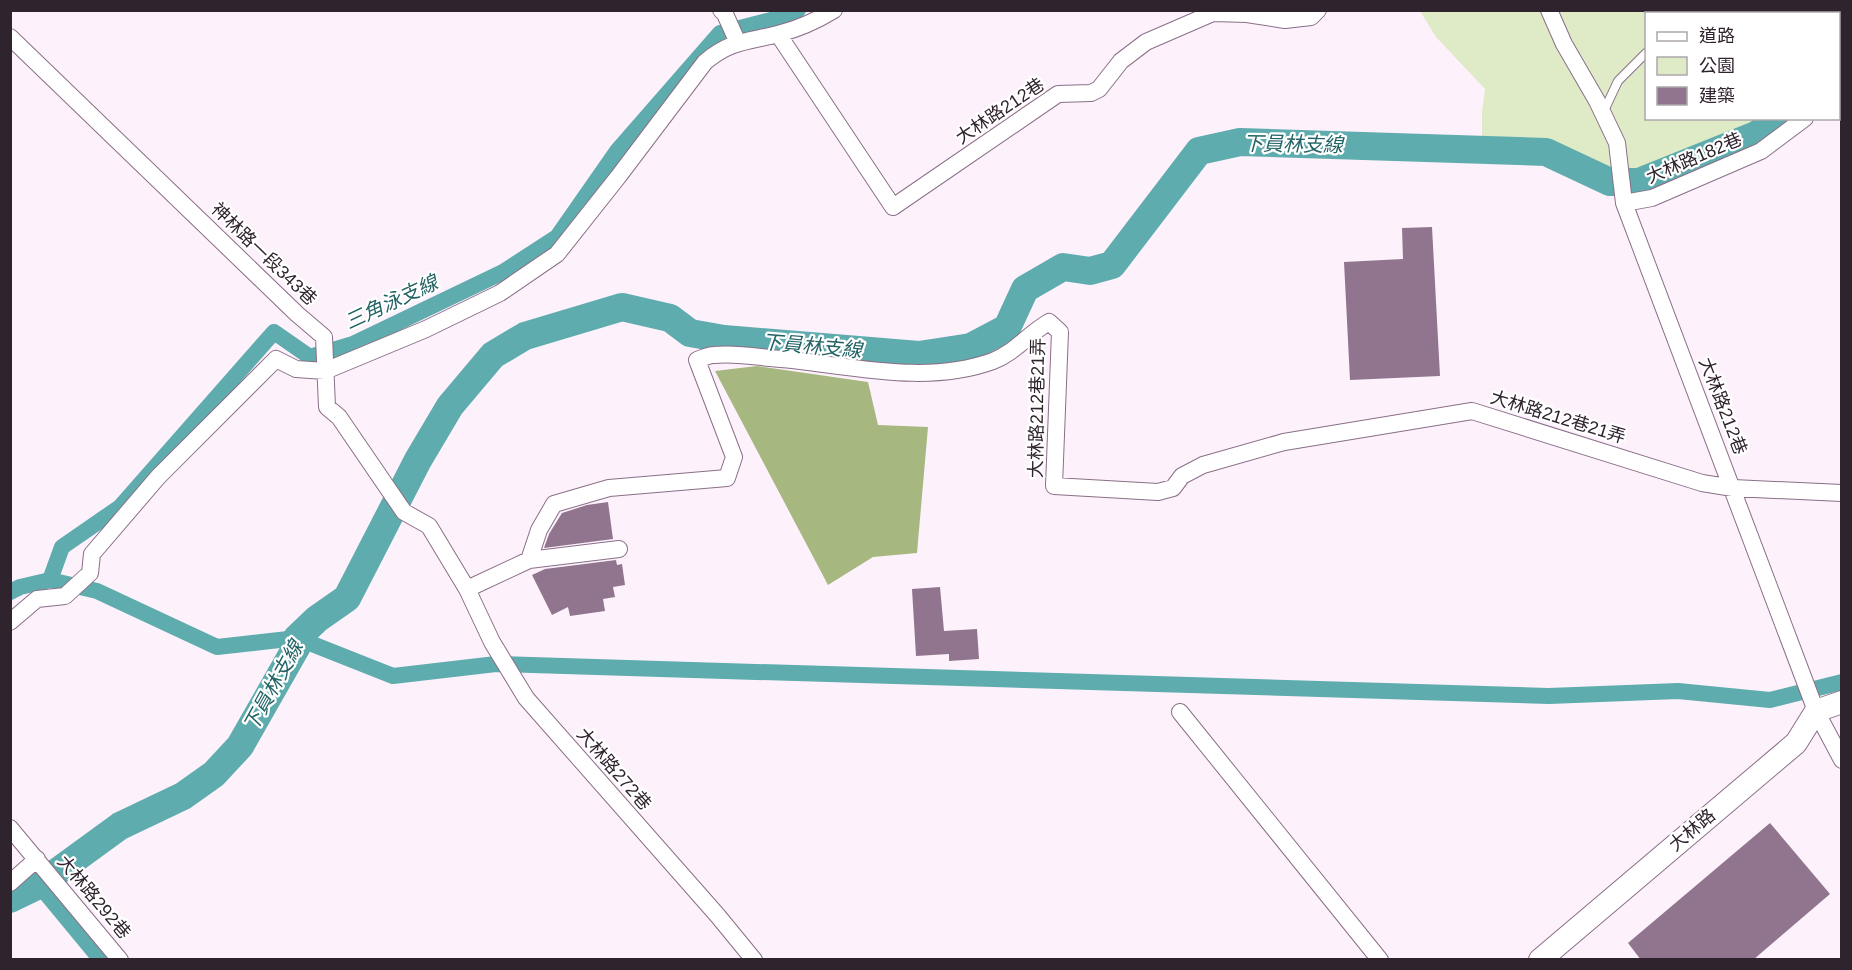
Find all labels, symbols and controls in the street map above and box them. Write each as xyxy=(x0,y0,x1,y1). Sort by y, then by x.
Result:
legend xyxy=(1645,12,1840,120)
text: 道路 xyxy=(1699,26,1735,46)
text: 公園 xyxy=(1699,56,1735,76)
street label: 大林路212巷 xyxy=(952,74,1048,148)
text: 建築 xyxy=(1699,86,1735,106)
street label: 大林路182巷 xyxy=(1643,129,1745,187)
water label: 下員林支線 xyxy=(1243,132,1345,156)
street label: 神林路一段343巷 xyxy=(207,199,321,309)
water label: 三角泳支線 xyxy=(341,270,443,333)
water label: 下員林支線 xyxy=(761,331,865,361)
street label: 大林路212巷21弄 xyxy=(1026,338,1048,478)
street label: 大林路212巷 xyxy=(1695,355,1751,457)
street label: 大林路212巷21弄 xyxy=(1488,387,1628,447)
water label: 下員林支線 xyxy=(239,635,308,735)
street label: 大林路272巷 xyxy=(573,724,655,814)
street label: 大林路 xyxy=(1665,805,1719,855)
street label: 大林路292巷 xyxy=(54,851,134,943)

